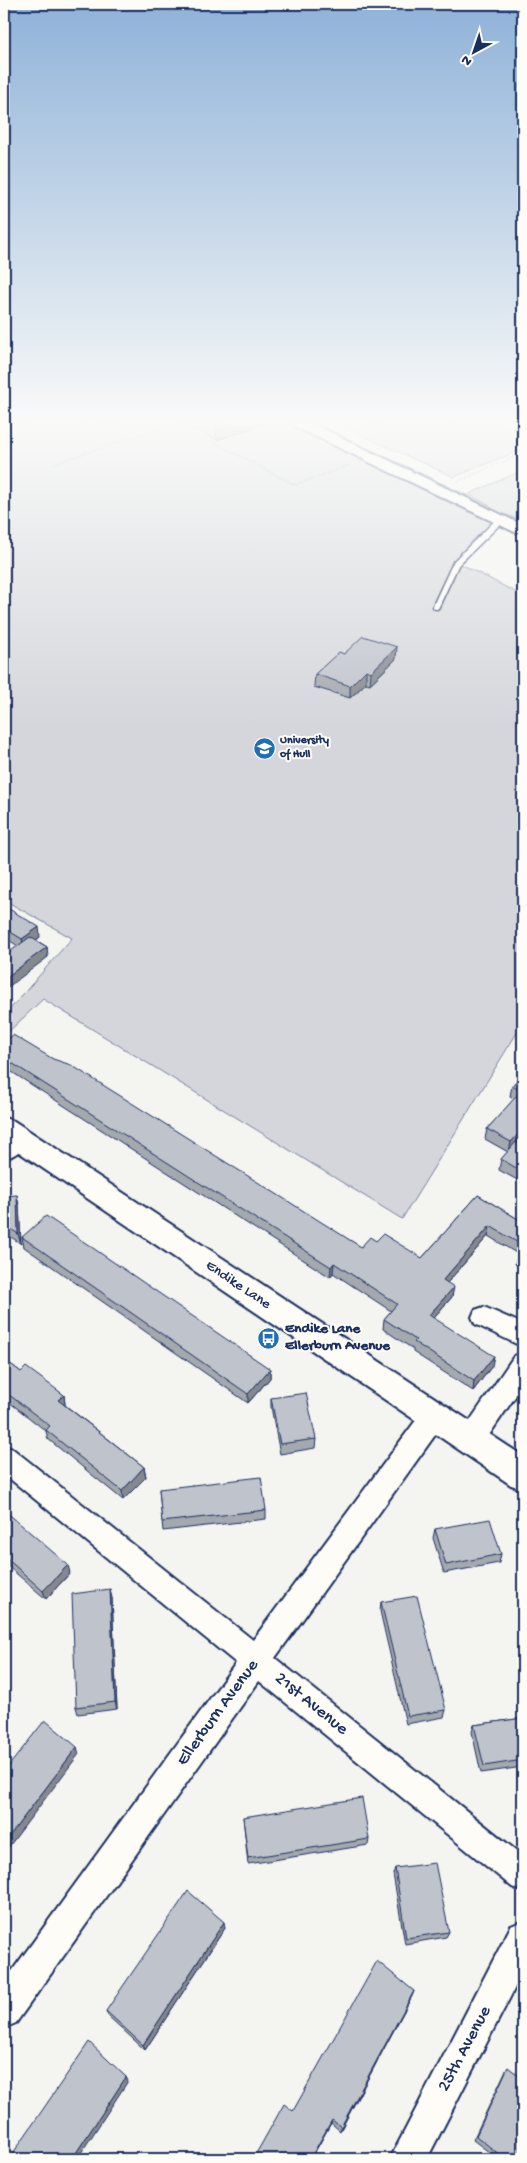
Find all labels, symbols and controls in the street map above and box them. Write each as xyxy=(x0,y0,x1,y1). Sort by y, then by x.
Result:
north arrow xyxy=(450,28,500,78)
text: N xyxy=(458,51,476,69)
place label: University of Hull xyxy=(279,734,329,762)
school or university icon: University of Hull xyxy=(252,736,276,760)
street label: Endike Lane xyxy=(202,1257,274,1314)
place label: Endike Lane Ellerburn Avenue xyxy=(285,1320,391,1355)
bus stop icon: Endike Lane Ellerburn Avenue xyxy=(257,1326,281,1350)
street label: Ellerburn Avenue xyxy=(172,1655,264,1770)
street label: 21st Avenue xyxy=(270,1668,353,1740)
street label: 25th Avenue xyxy=(434,2002,497,2095)

